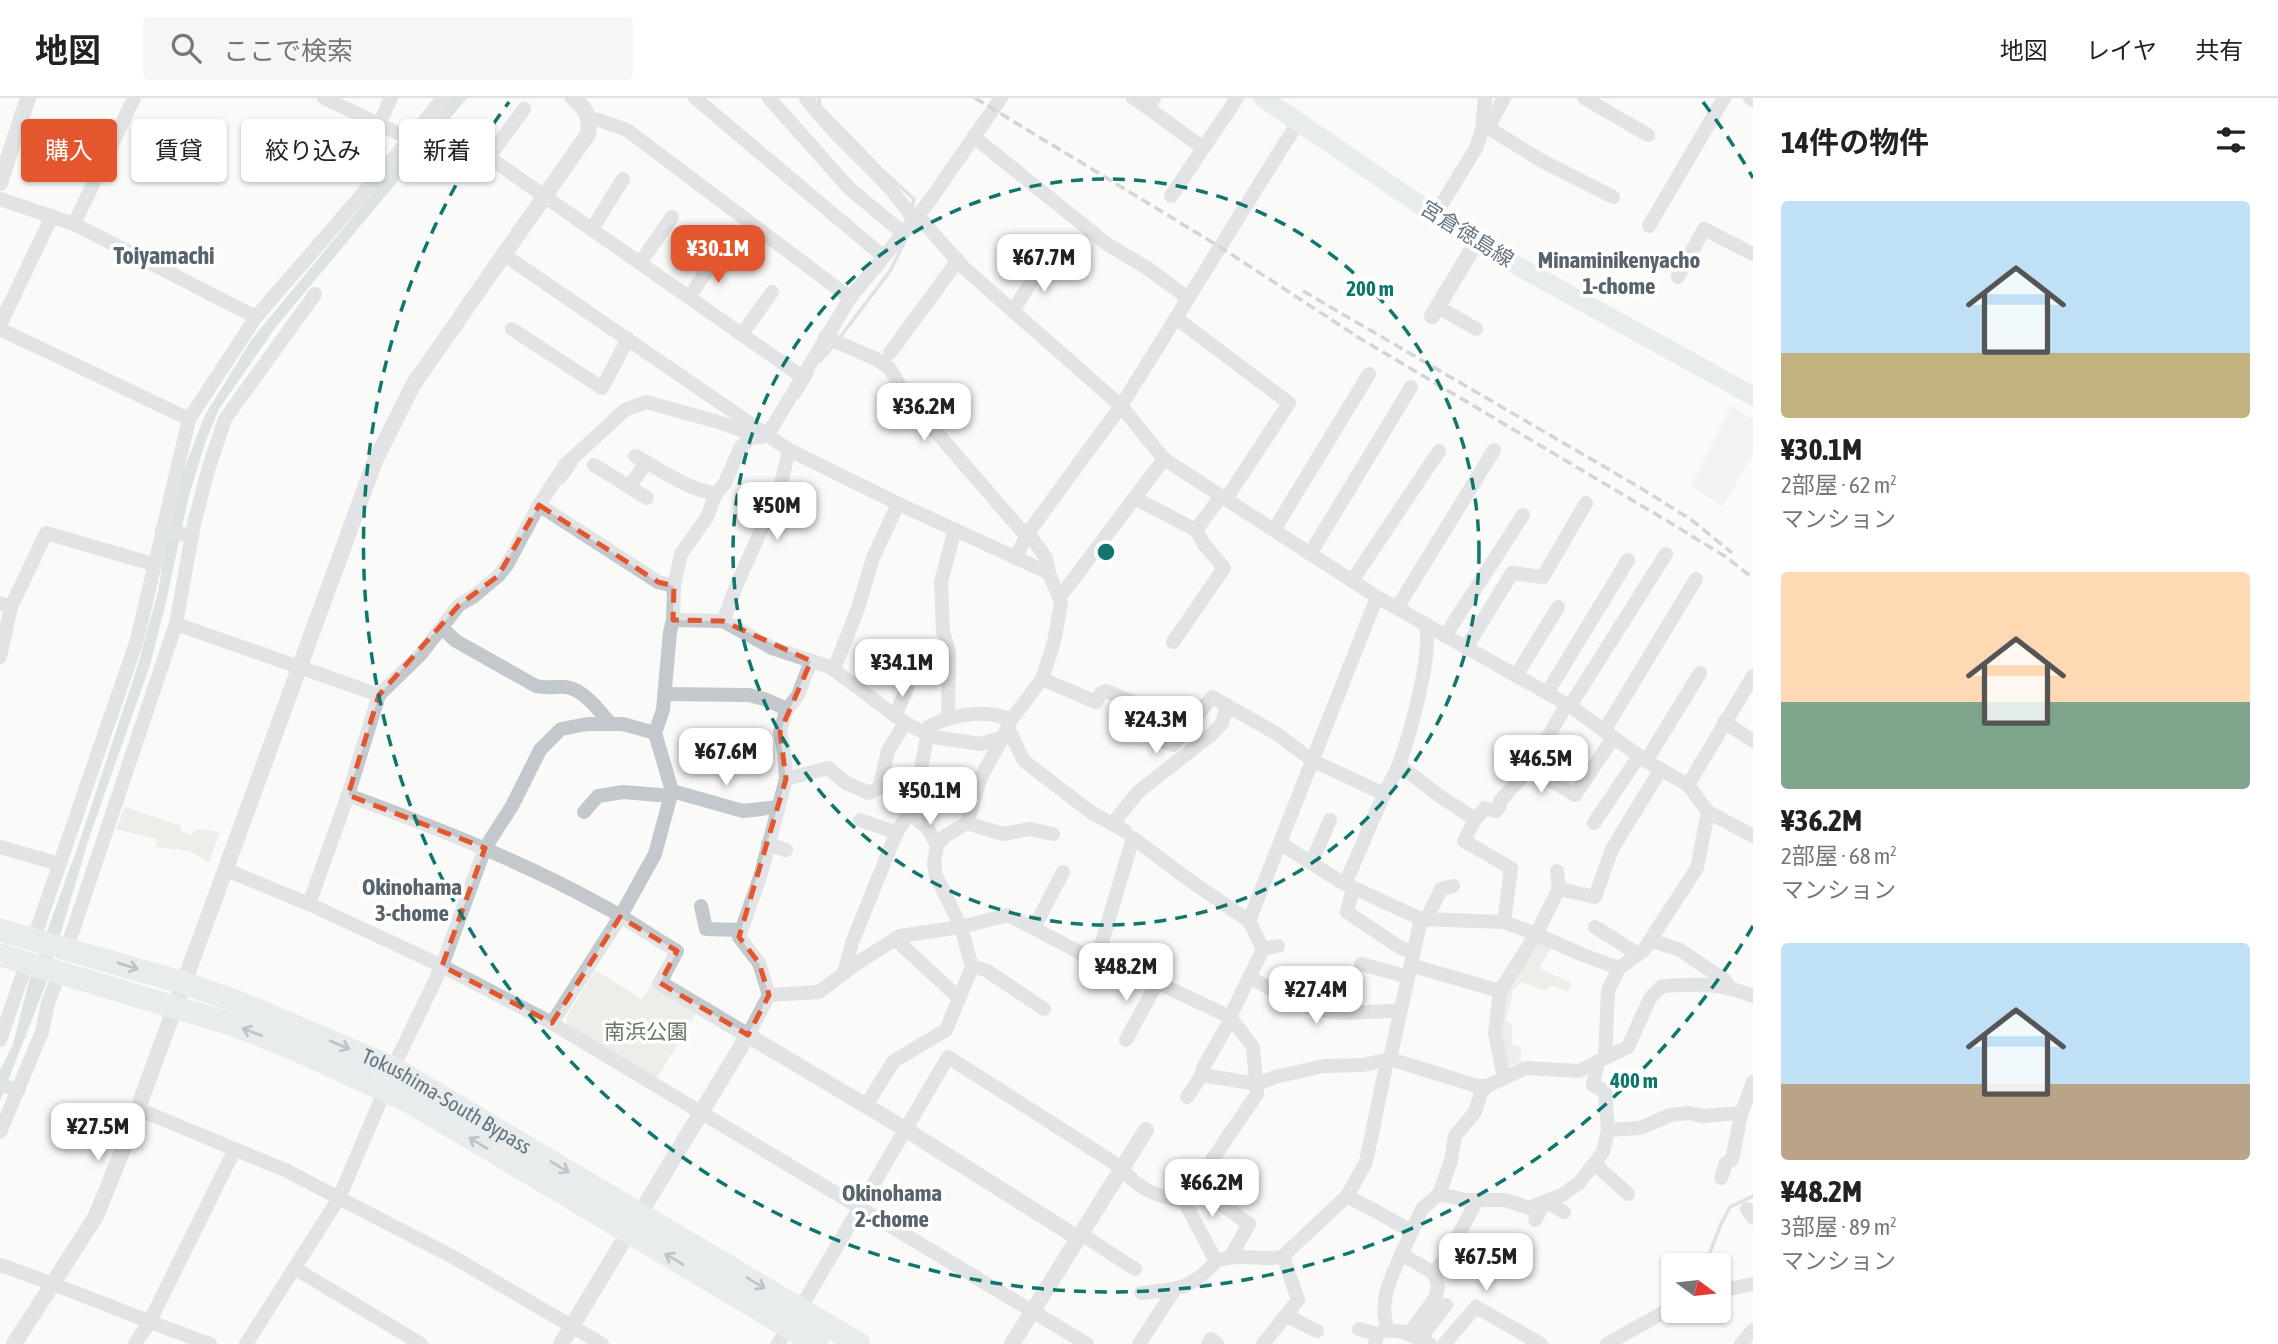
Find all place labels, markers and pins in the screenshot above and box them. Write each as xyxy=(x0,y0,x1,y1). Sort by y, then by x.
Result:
pin: ¥30.1M xyxy=(661,226,775,285)
pin: ¥67.7M xyxy=(987,234,1101,294)
pin: ¥36.2M xyxy=(867,384,981,443)
pin: ¥50M xyxy=(736,482,818,542)
centre of rings xyxy=(1094,540,1118,564)
pin: ¥34.1M xyxy=(845,640,959,699)
pin: ¥24.3M xyxy=(1099,696,1213,756)
pin: ¥67.6M xyxy=(669,728,783,788)
pin: ¥46.5M xyxy=(1484,736,1598,795)
pin: ¥50.1M xyxy=(873,768,987,827)
pin: ¥48.2M xyxy=(1069,944,1183,1003)
pin: ¥27.4M xyxy=(1259,967,1373,1026)
pin: ¥27.5M xyxy=(41,1104,155,1163)
pin: ¥66.2M xyxy=(1155,1160,1269,1219)
pin: ¥67.5M xyxy=(1429,1234,1543,1293)

